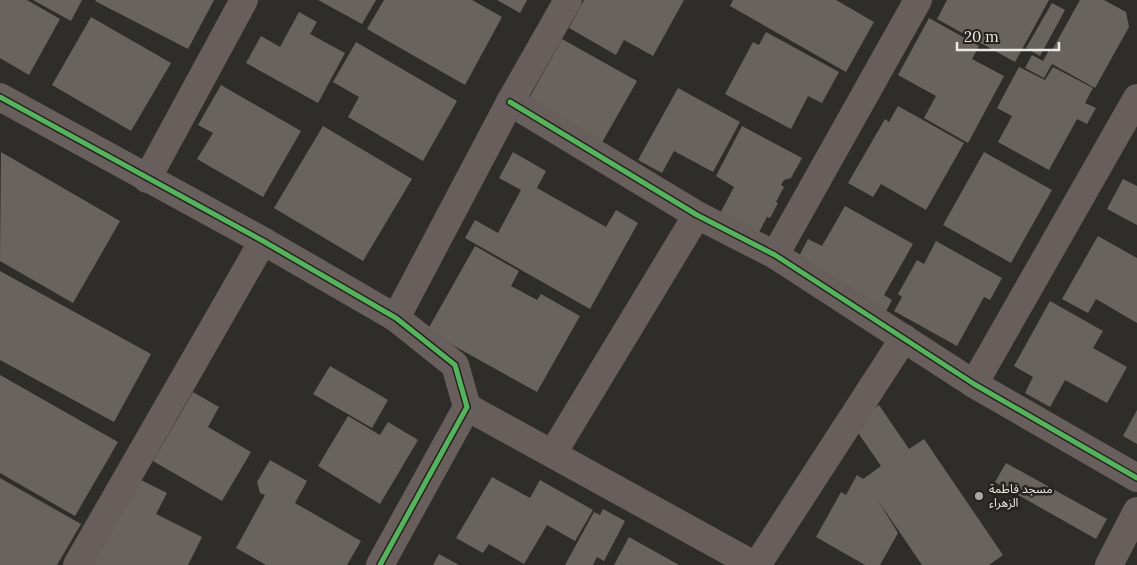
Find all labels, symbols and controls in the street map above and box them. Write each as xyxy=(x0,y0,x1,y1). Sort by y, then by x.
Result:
scale bar xyxy=(957,20,1060,52)
text: 20 m xyxy=(964,27,999,46)
place label: مسجد فاطمة الزهراء xyxy=(989,481,1052,510)
marker: مسجد فاطمة الزهراء xyxy=(973,490,985,502)

